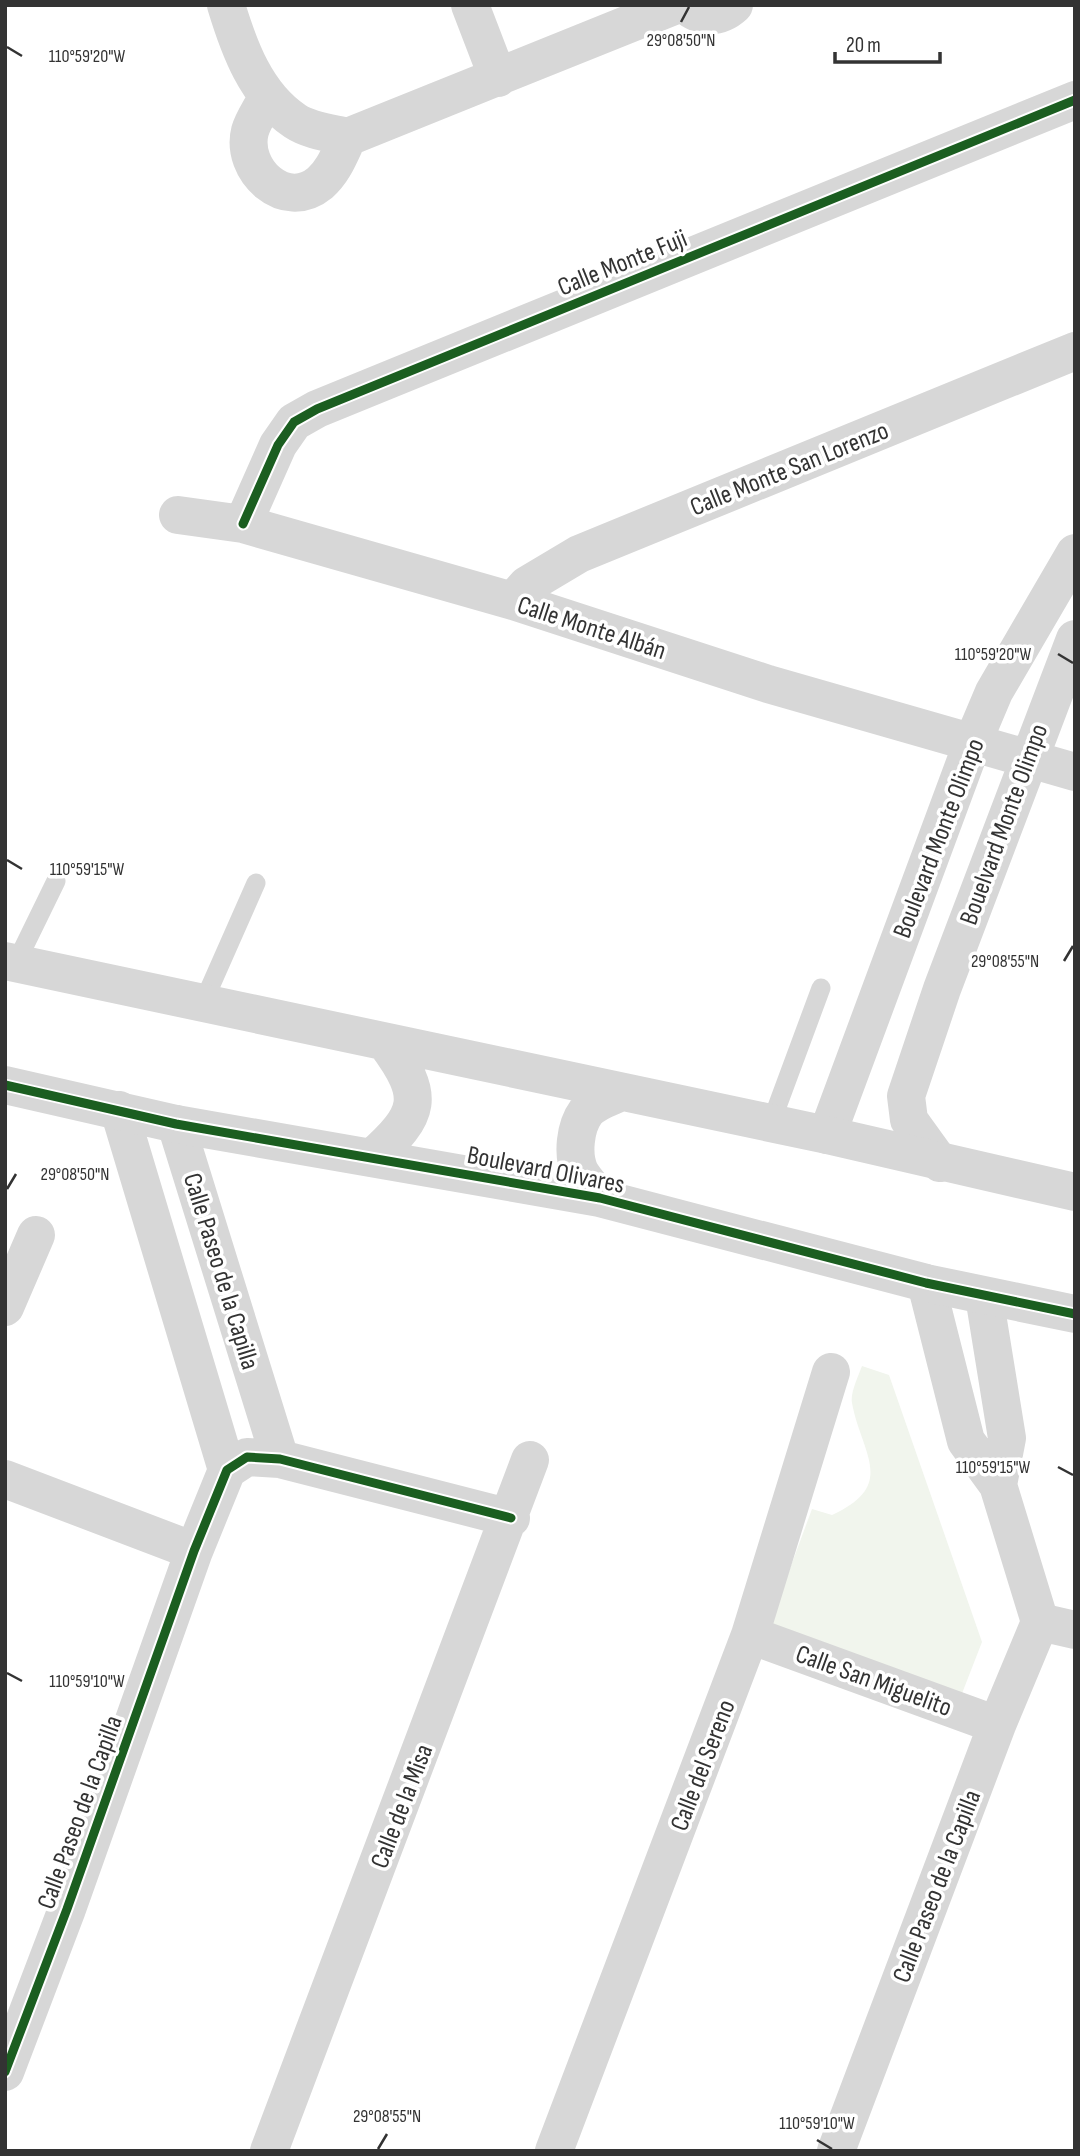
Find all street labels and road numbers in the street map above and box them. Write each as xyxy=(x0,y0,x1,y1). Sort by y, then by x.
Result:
street label: Calle Monte Fuji xyxy=(553,223,692,303)
street label: Calle Monte San Lorenzo xyxy=(686,415,893,523)
street label: Calle Monte Albán xyxy=(513,590,670,667)
street label: Bouelvard Monte Olimpo xyxy=(954,720,1055,929)
street label: Boulevard Monte Olimpo xyxy=(887,734,992,943)
street label: Boulevard Olivares xyxy=(464,1140,627,1201)
street label: Calle Paseo de la Capilla xyxy=(176,1170,265,1373)
street label: Calle San Miguelito xyxy=(791,1639,956,1724)
street label: Calle del Sereno xyxy=(664,1696,743,1835)
street label: Calle Paseo de la Capilla xyxy=(31,1712,130,1914)
street label: Calle de la Misa xyxy=(365,1740,440,1873)
street label: Calle Paseo de la Capilla xyxy=(886,1786,988,1987)

